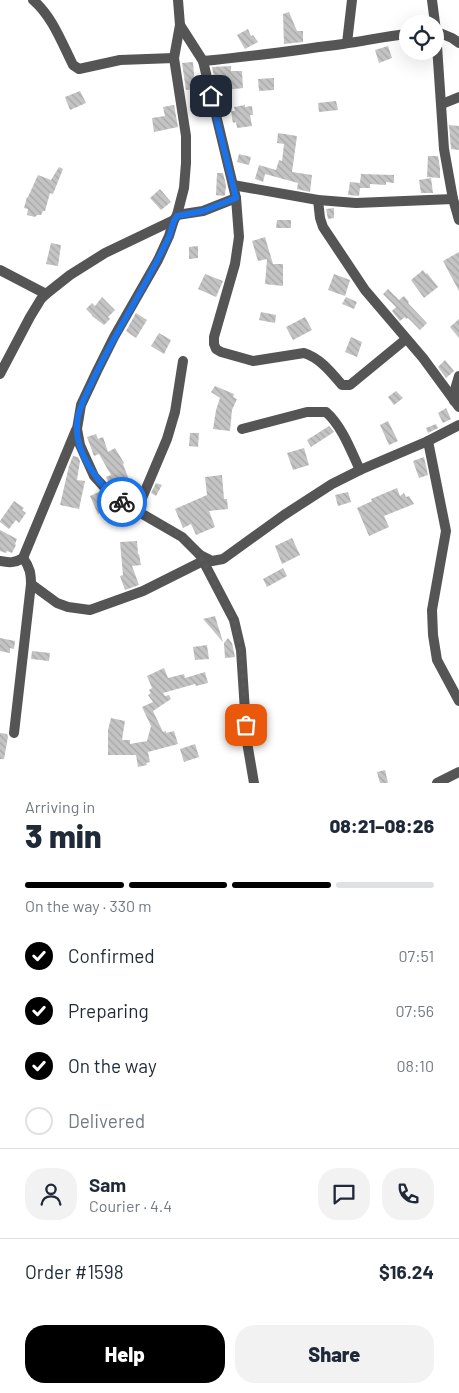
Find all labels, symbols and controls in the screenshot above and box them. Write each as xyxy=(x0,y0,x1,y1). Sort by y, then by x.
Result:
map controls xyxy=(399,15,444,60)
button: locate xyxy=(399,15,444,60)
pin xyxy=(190,75,232,117)
icon: home xyxy=(197,82,225,110)
courier xyxy=(97,477,147,527)
icon: bike xyxy=(108,488,136,516)
pin xyxy=(225,704,267,746)
icon: bag xyxy=(232,711,260,739)
text: Arriving in xyxy=(25,797,95,816)
text: 08:21–08:26 xyxy=(329,814,434,837)
text: 3 min xyxy=(25,816,102,854)
text: On the way · 330 m xyxy=(25,896,151,915)
icon: check xyxy=(25,942,53,970)
text: Confirmed xyxy=(68,944,155,967)
text: 07:51 xyxy=(399,946,434,965)
icon: check xyxy=(25,997,53,1025)
text: Preparing xyxy=(68,999,149,1022)
text: 07:56 xyxy=(396,1001,434,1020)
icon: check xyxy=(25,1052,53,1080)
text: On the way xyxy=(68,1054,157,1077)
text: 08:10 xyxy=(397,1056,434,1075)
text: Delivered xyxy=(68,1109,145,1132)
button: person xyxy=(25,1168,77,1220)
button: chat xyxy=(318,1168,370,1220)
button: phone xyxy=(382,1168,434,1220)
text: Sam xyxy=(89,1173,126,1196)
text: Courier · 4.4 xyxy=(89,1196,172,1215)
text: Order #1598 xyxy=(25,1260,124,1283)
text: $16.24 xyxy=(379,1260,434,1283)
button: Help xyxy=(25,1325,225,1383)
button: Share xyxy=(235,1325,434,1383)

